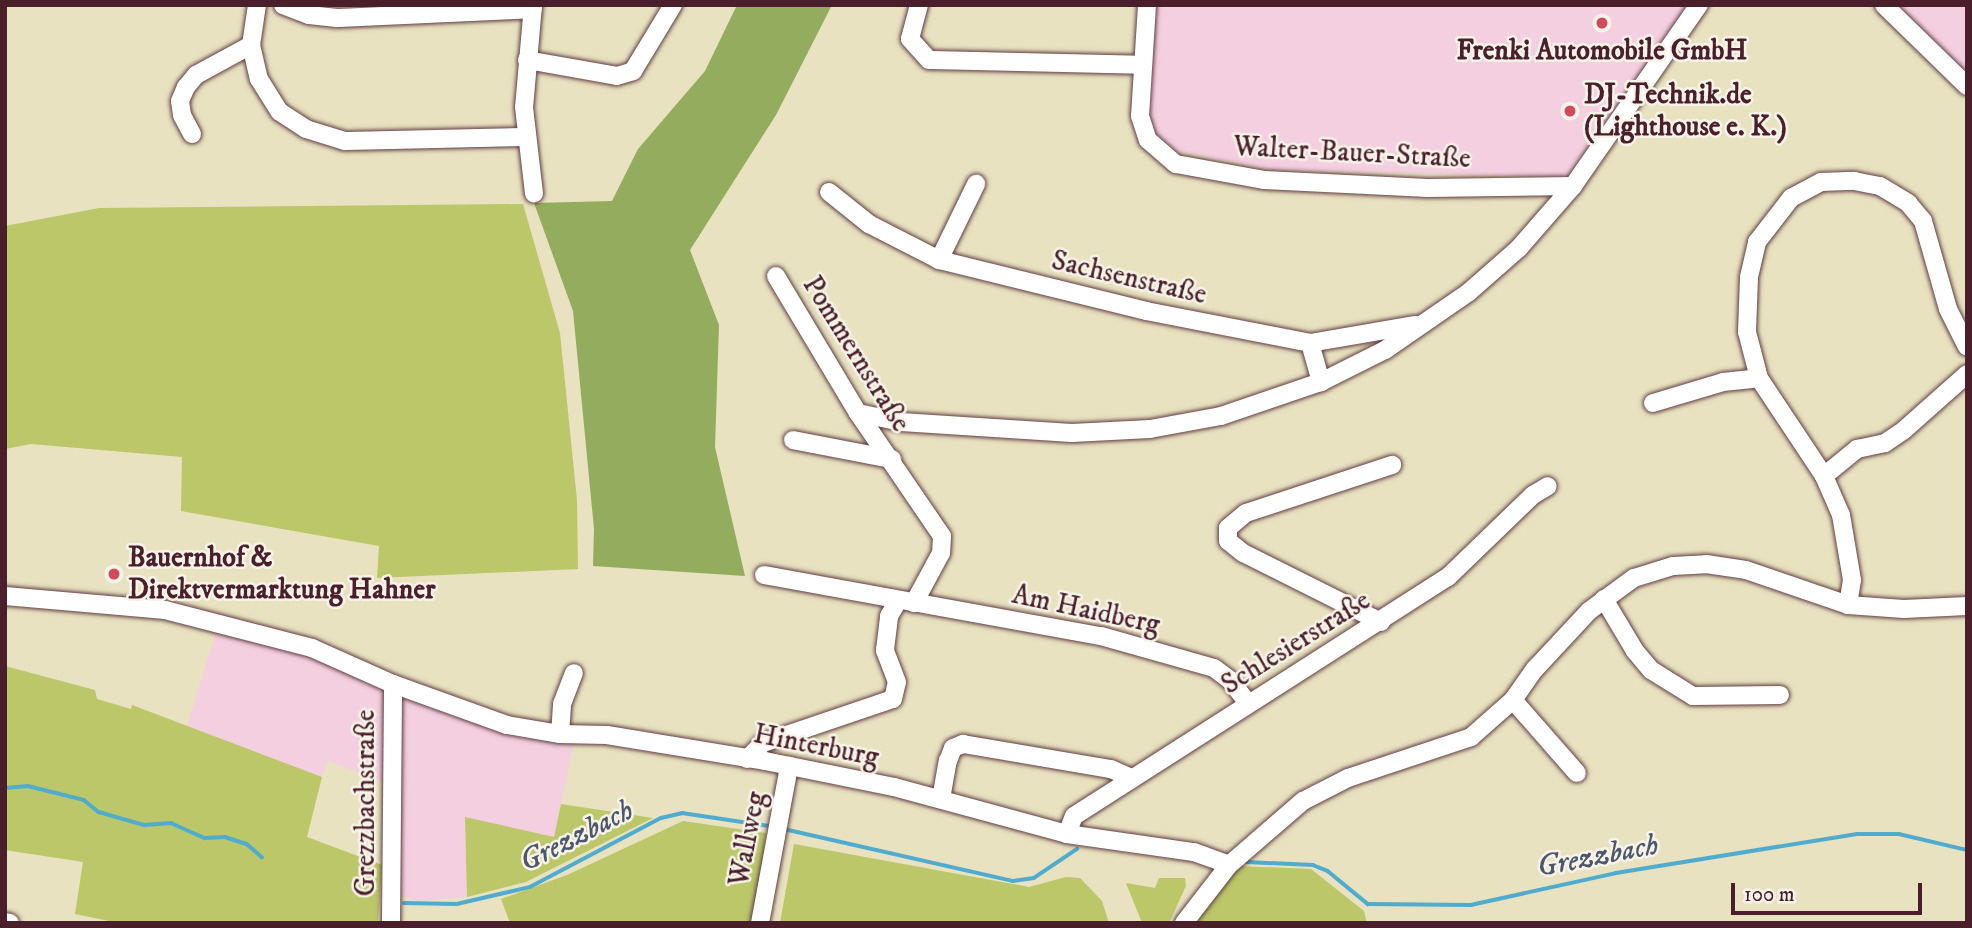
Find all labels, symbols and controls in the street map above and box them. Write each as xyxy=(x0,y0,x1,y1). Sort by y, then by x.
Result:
marker: Frenki Automobile GmbH xyxy=(1594,15,1610,31)
place label: Frenki Automobile GmbH xyxy=(1456,34,1748,68)
place label: DJ-Technik.de (Lighthouse e. K.) xyxy=(1584,78,1787,144)
marker: DJ-Technik.de (Lighthouse e. K.) xyxy=(1562,103,1578,119)
street label: Walter-Bauer-Straße xyxy=(1233,130,1471,176)
street label: Sachsenstraße xyxy=(1048,244,1210,312)
street label: Pommernstraße xyxy=(795,270,917,438)
place label: Bauernhof & Direktvermarktung Hahner xyxy=(128,541,435,607)
marker: Bauernhof & Direktvermarktung Hahner xyxy=(106,566,122,582)
street label: Am Haidberg xyxy=(1009,578,1163,642)
street label: Schlesierstraße xyxy=(1215,584,1377,702)
street label: Grezzbachstraße xyxy=(349,710,383,896)
street label: Hinterburg xyxy=(751,717,881,775)
street label: Wallweg xyxy=(722,789,774,889)
water label: Grezzbach xyxy=(514,793,640,881)
water label: Grezzbach xyxy=(1534,828,1662,886)
scale bar xyxy=(1734,869,1925,913)
text: 100 m xyxy=(1744,882,1795,908)

